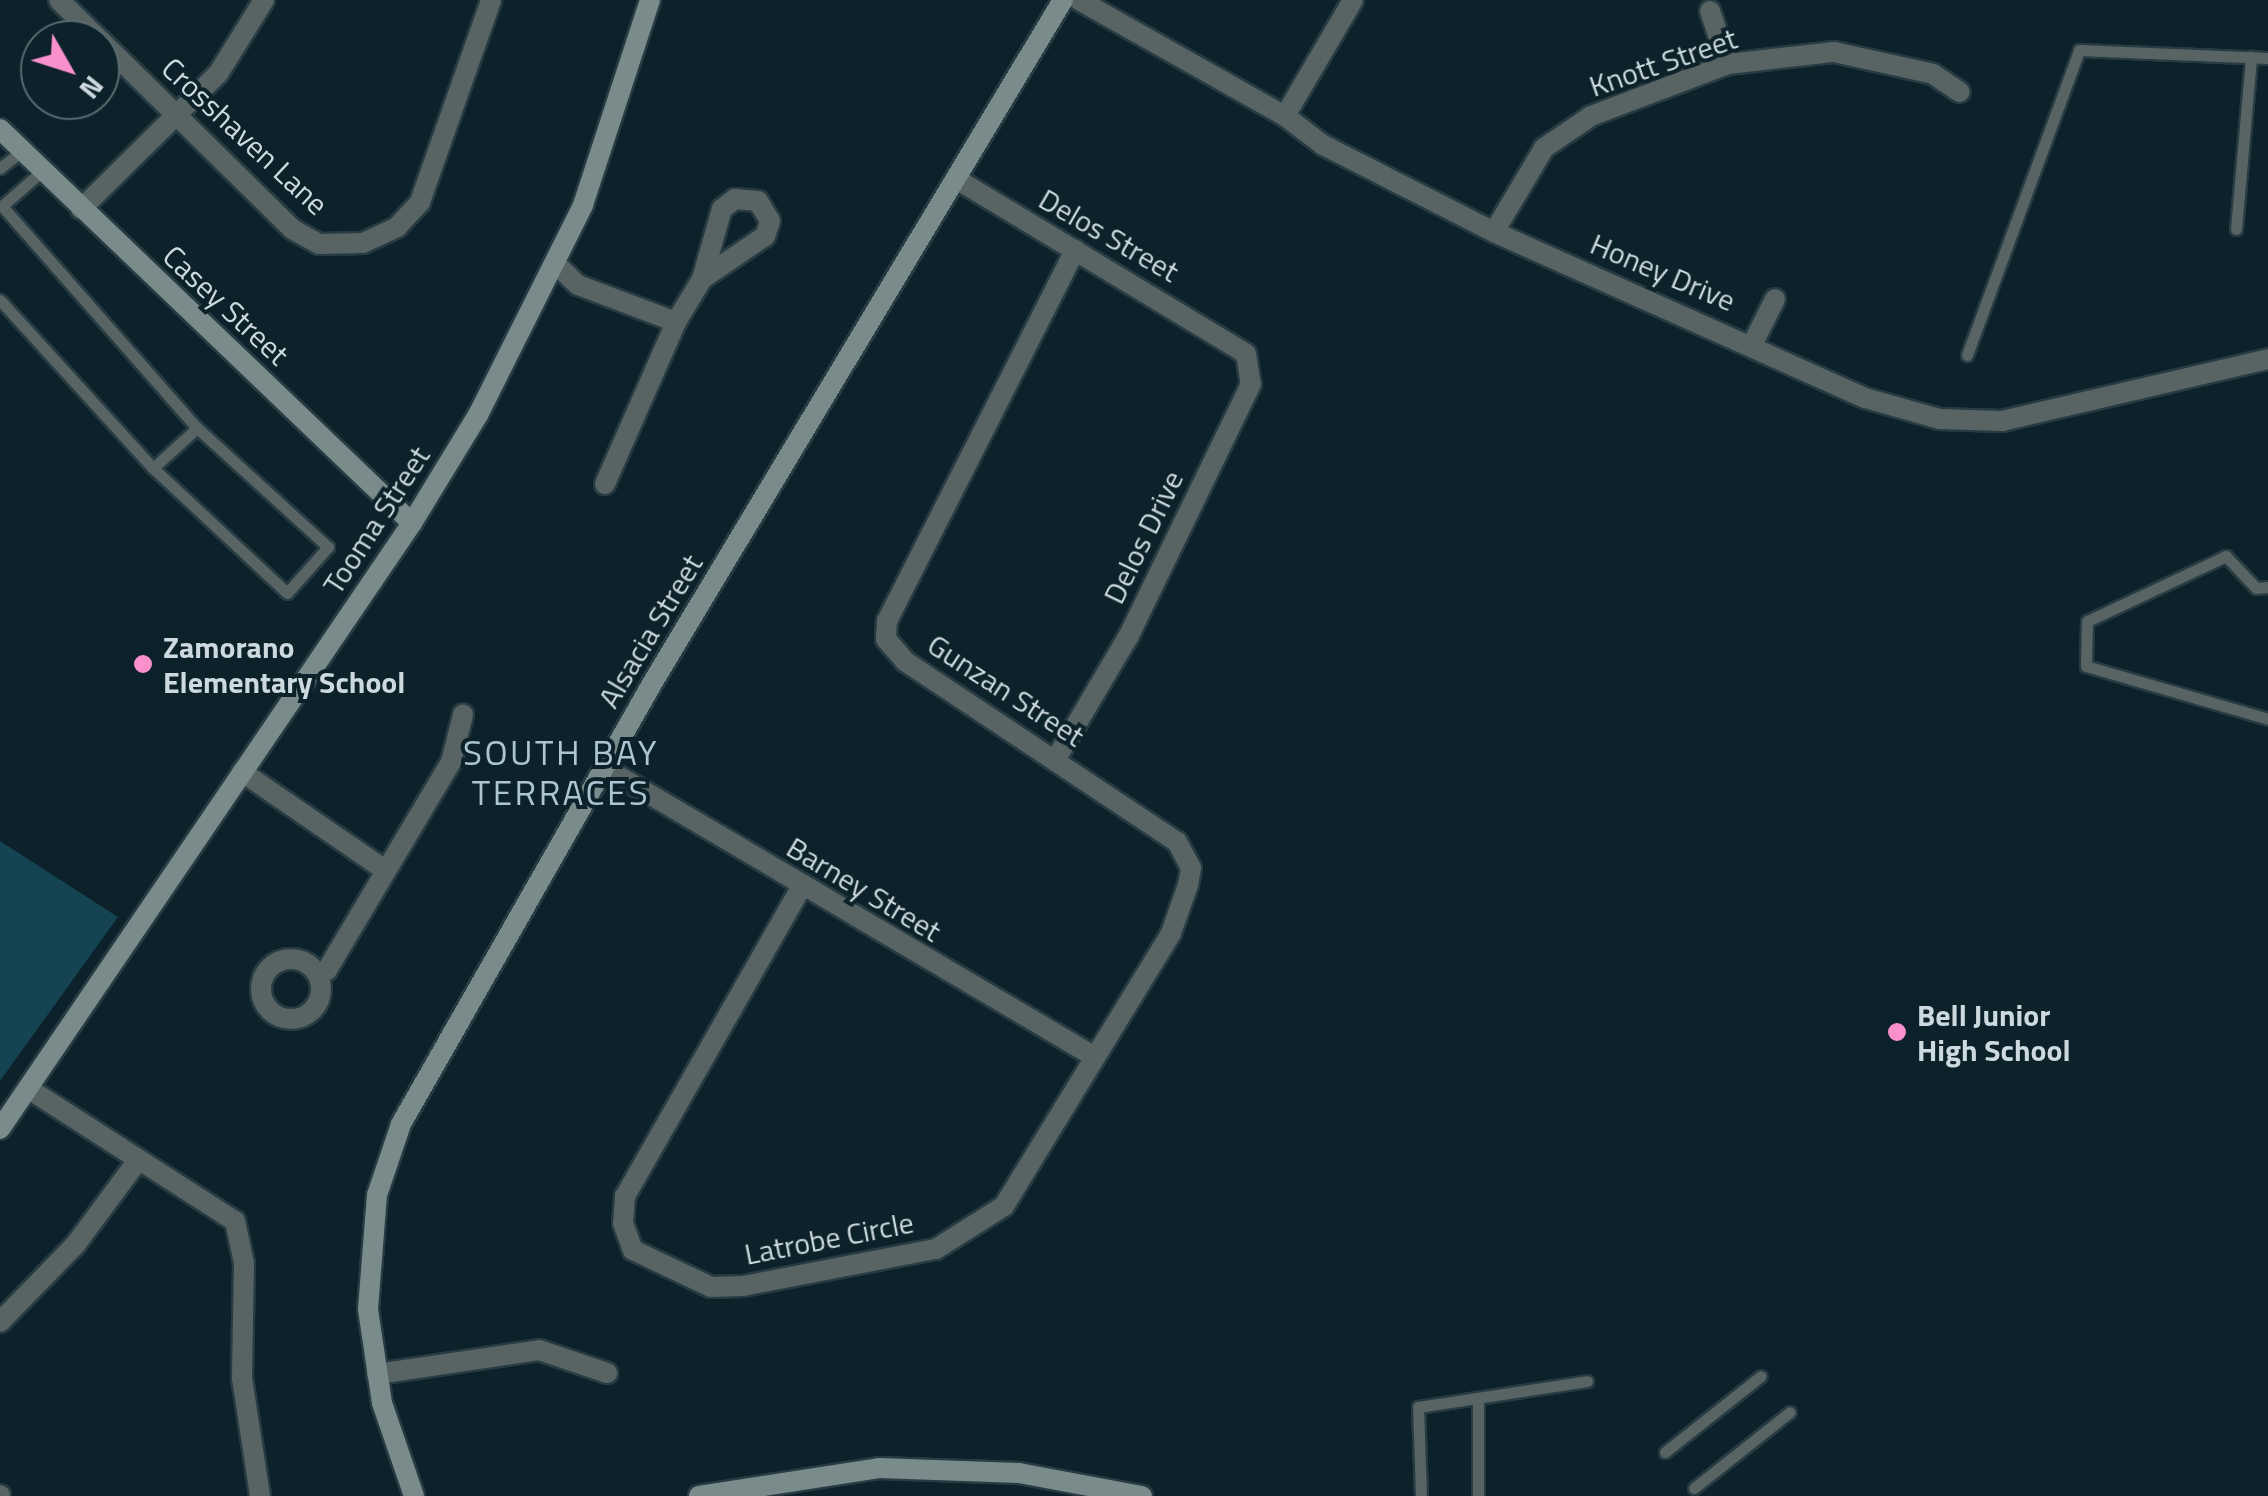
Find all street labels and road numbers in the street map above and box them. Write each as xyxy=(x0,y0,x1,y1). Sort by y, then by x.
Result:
street label: Knott Street xyxy=(1584,20,1742,104)
street label: Crosshaven Lane xyxy=(155,50,335,222)
street label: Delos Street xyxy=(1033,181,1185,289)
street label: Honey Drive xyxy=(1585,225,1741,319)
street label: Casey Street xyxy=(156,238,296,372)
street label: Tooma Street xyxy=(315,439,437,601)
street label: Delos Drive xyxy=(1095,465,1191,609)
street label: Alsacia Street xyxy=(590,548,710,714)
street label: Gunzan Street xyxy=(921,626,1091,754)
street label: Barney Street xyxy=(780,829,948,949)
street label: Latrobe Circle xyxy=(741,1204,917,1272)

